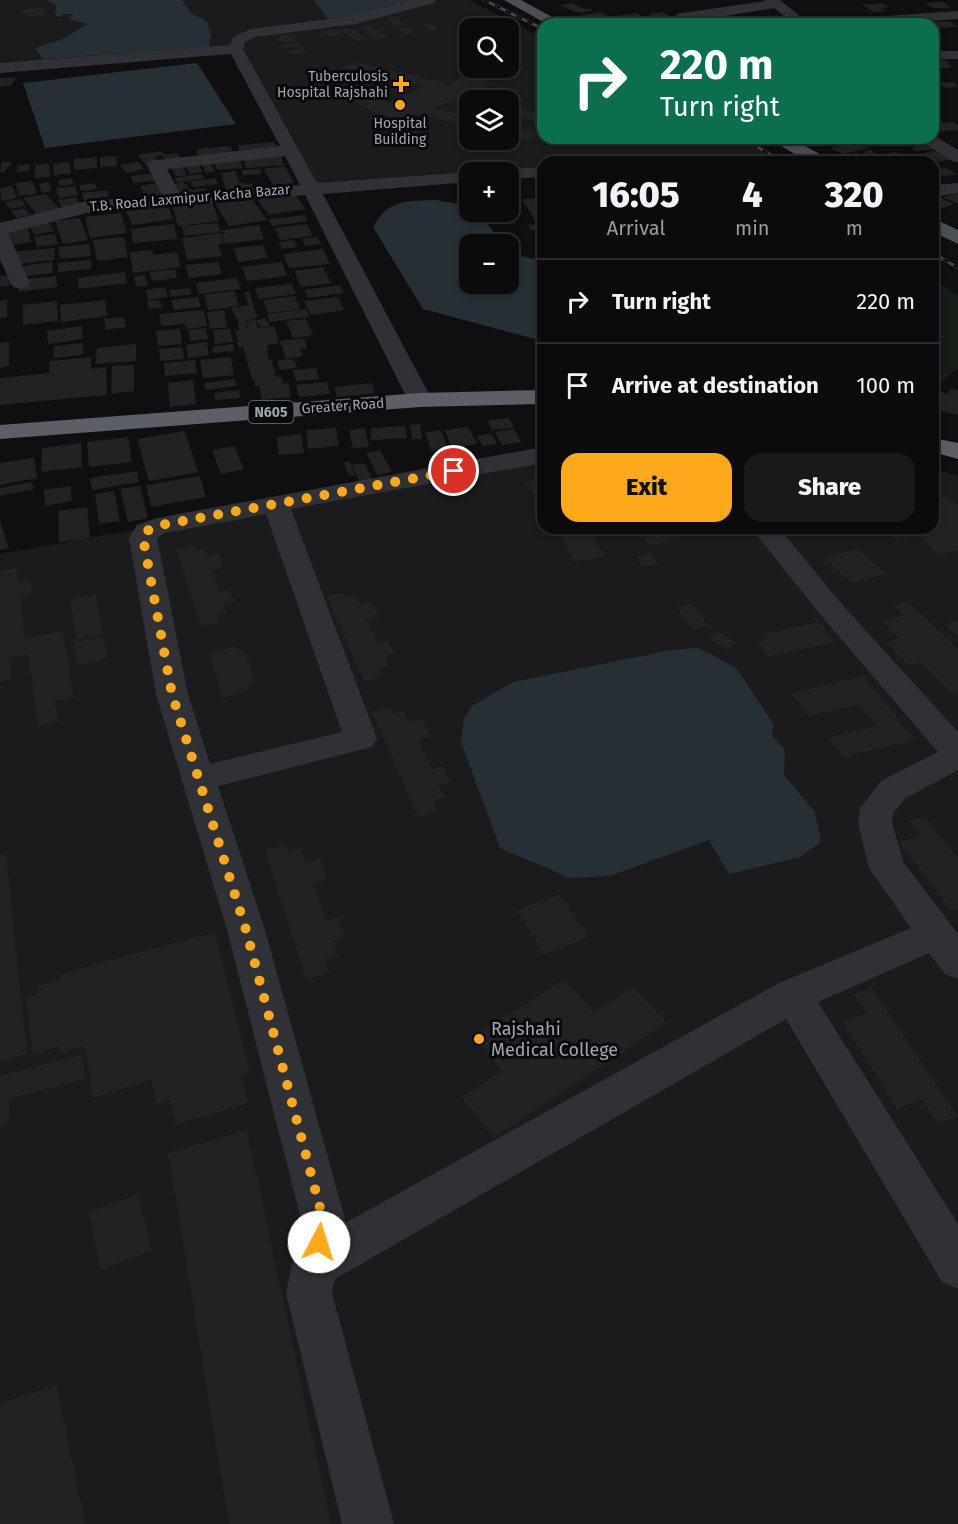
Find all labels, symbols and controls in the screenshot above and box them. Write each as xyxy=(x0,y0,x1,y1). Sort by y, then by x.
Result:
map controls xyxy=(459,18,519,294)
button: search xyxy=(459,18,519,78)
text: 220 m xyxy=(660,40,773,90)
icon: right xyxy=(561,42,639,120)
place label: Tuberculosis Hospital Rajshahi xyxy=(277,68,388,101)
marker: Tuberculosis Hospital Rajshahi xyxy=(392,75,410,93)
button: layers xyxy=(459,90,519,150)
text: Turn right xyxy=(660,91,780,123)
marker: Hospital Building xyxy=(393,98,407,112)
place label: Hospital Building xyxy=(373,115,427,148)
button: + xyxy=(459,162,519,222)
text: 16:05 xyxy=(592,173,680,217)
text: 4 xyxy=(742,173,763,217)
text: 320 xyxy=(825,173,884,217)
street label: T.B. Road Laxmipur Kacha Bazar xyxy=(89,181,292,215)
text: Arrival xyxy=(607,216,665,240)
text: min xyxy=(735,216,770,240)
text: m xyxy=(846,216,863,240)
button: − xyxy=(459,234,519,294)
icon: right xyxy=(561,285,594,318)
text: Turn right xyxy=(612,288,711,315)
text: 220 m xyxy=(856,288,915,315)
icon: arrive xyxy=(561,369,594,402)
text: Arrive at destination xyxy=(612,372,819,399)
text: 100 m xyxy=(856,372,915,399)
street label: Greater Road xyxy=(301,395,385,417)
road number: N605 xyxy=(248,401,294,423)
pin xyxy=(428,445,479,496)
button: Exit xyxy=(561,453,732,522)
button: Share xyxy=(744,453,915,522)
icon: arrive xyxy=(437,454,470,487)
place label: Rajshahi Medical College xyxy=(491,1018,618,1061)
marker: Rajshahi Medical College xyxy=(472,1032,486,1046)
position arrow xyxy=(287,1210,351,1274)

